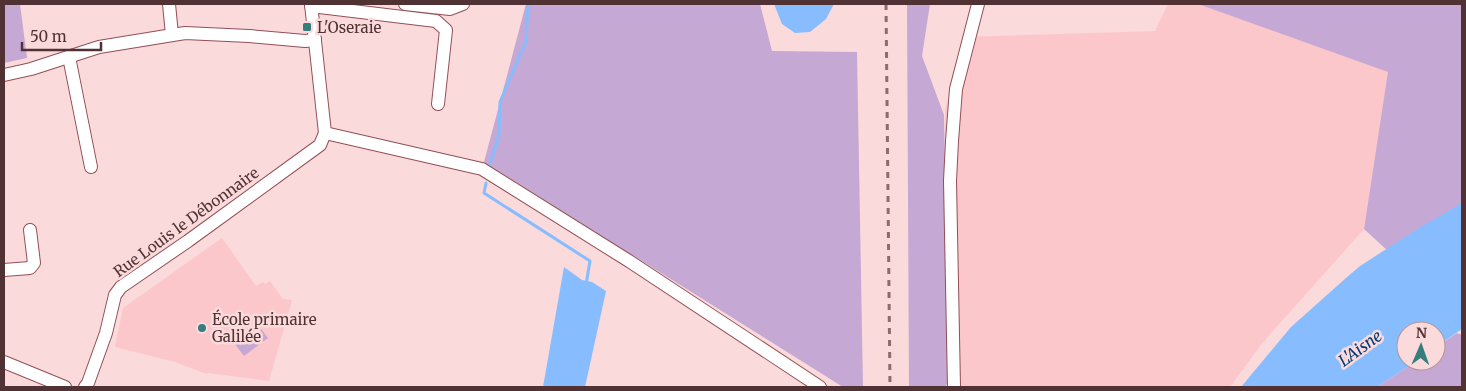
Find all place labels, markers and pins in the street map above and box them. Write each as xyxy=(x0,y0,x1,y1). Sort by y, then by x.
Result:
place label: L'Oseraie xyxy=(317,18,382,37)
marker: L'Oseraie xyxy=(301,21,313,33)
place label: École primaire Galilée xyxy=(212,309,317,346)
marker: École primaire Galilée xyxy=(196,322,208,334)

